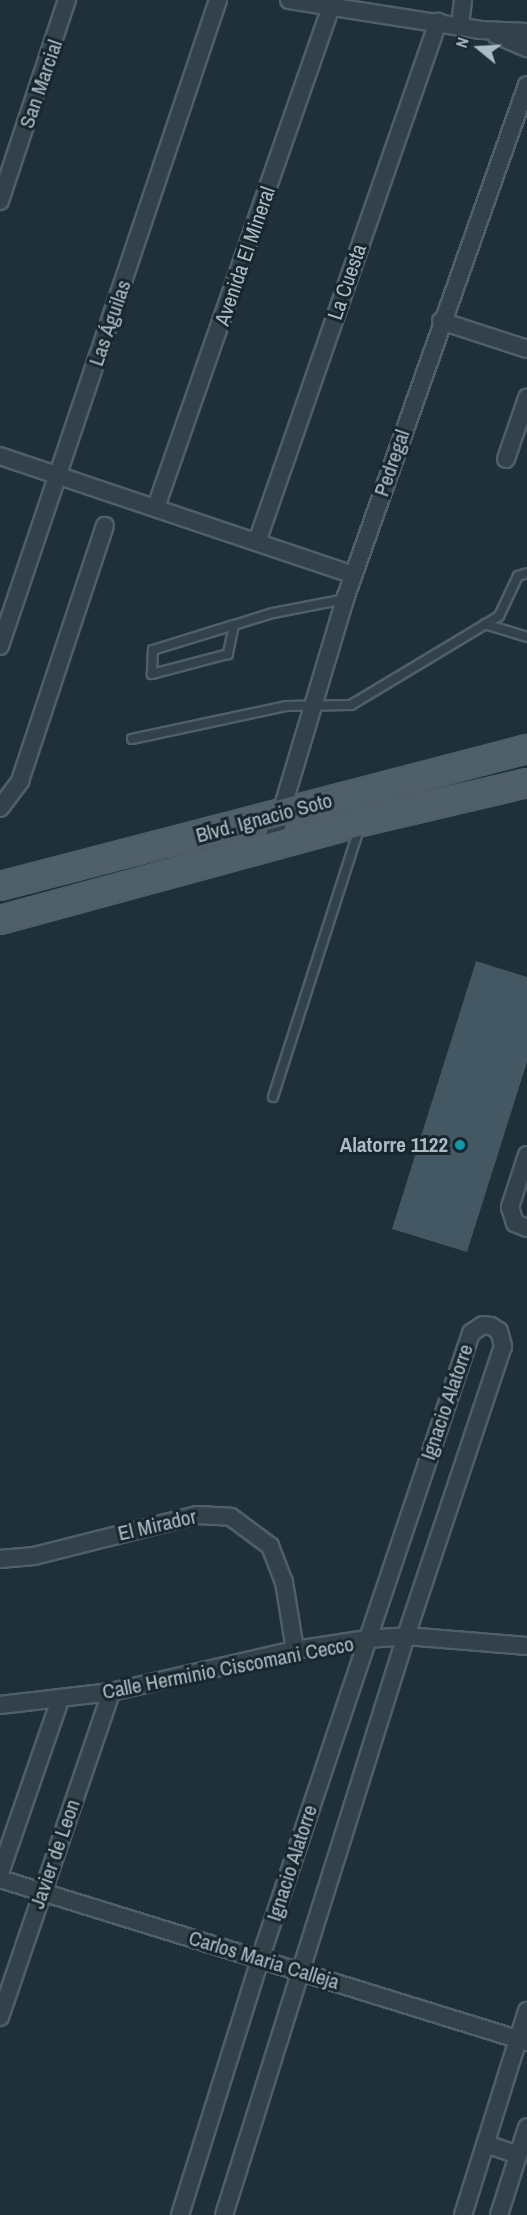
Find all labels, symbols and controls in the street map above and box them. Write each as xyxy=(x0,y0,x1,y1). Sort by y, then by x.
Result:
north arrow xyxy=(449,18,509,78)
text: N xyxy=(450,35,474,50)
street label: San Marcial xyxy=(14,36,68,132)
street label: Avenida El Mineral xyxy=(209,183,281,329)
street label: La Cuesta xyxy=(322,241,372,323)
street label: Las Águilas xyxy=(83,276,137,370)
street label: Pedregal xyxy=(369,426,415,500)
street label: Blvd. Ignacio Soto xyxy=(193,788,335,848)
place label: Alatorre 1122 xyxy=(340,1132,448,1158)
marker: Alatorre 1122 xyxy=(453,1138,467,1152)
street label: Ignacio Alatorre xyxy=(415,1340,479,1464)
street label: El Mirador xyxy=(115,1504,199,1546)
street label: Calle Herminio Ciscomani Cecco xyxy=(100,1631,356,1705)
street label: Javier de Leon xyxy=(25,1796,85,1912)
street label: Ignacio Alatorre xyxy=(261,1801,323,1925)
street label: Carlos Maria Calleja xyxy=(186,1925,342,1995)

